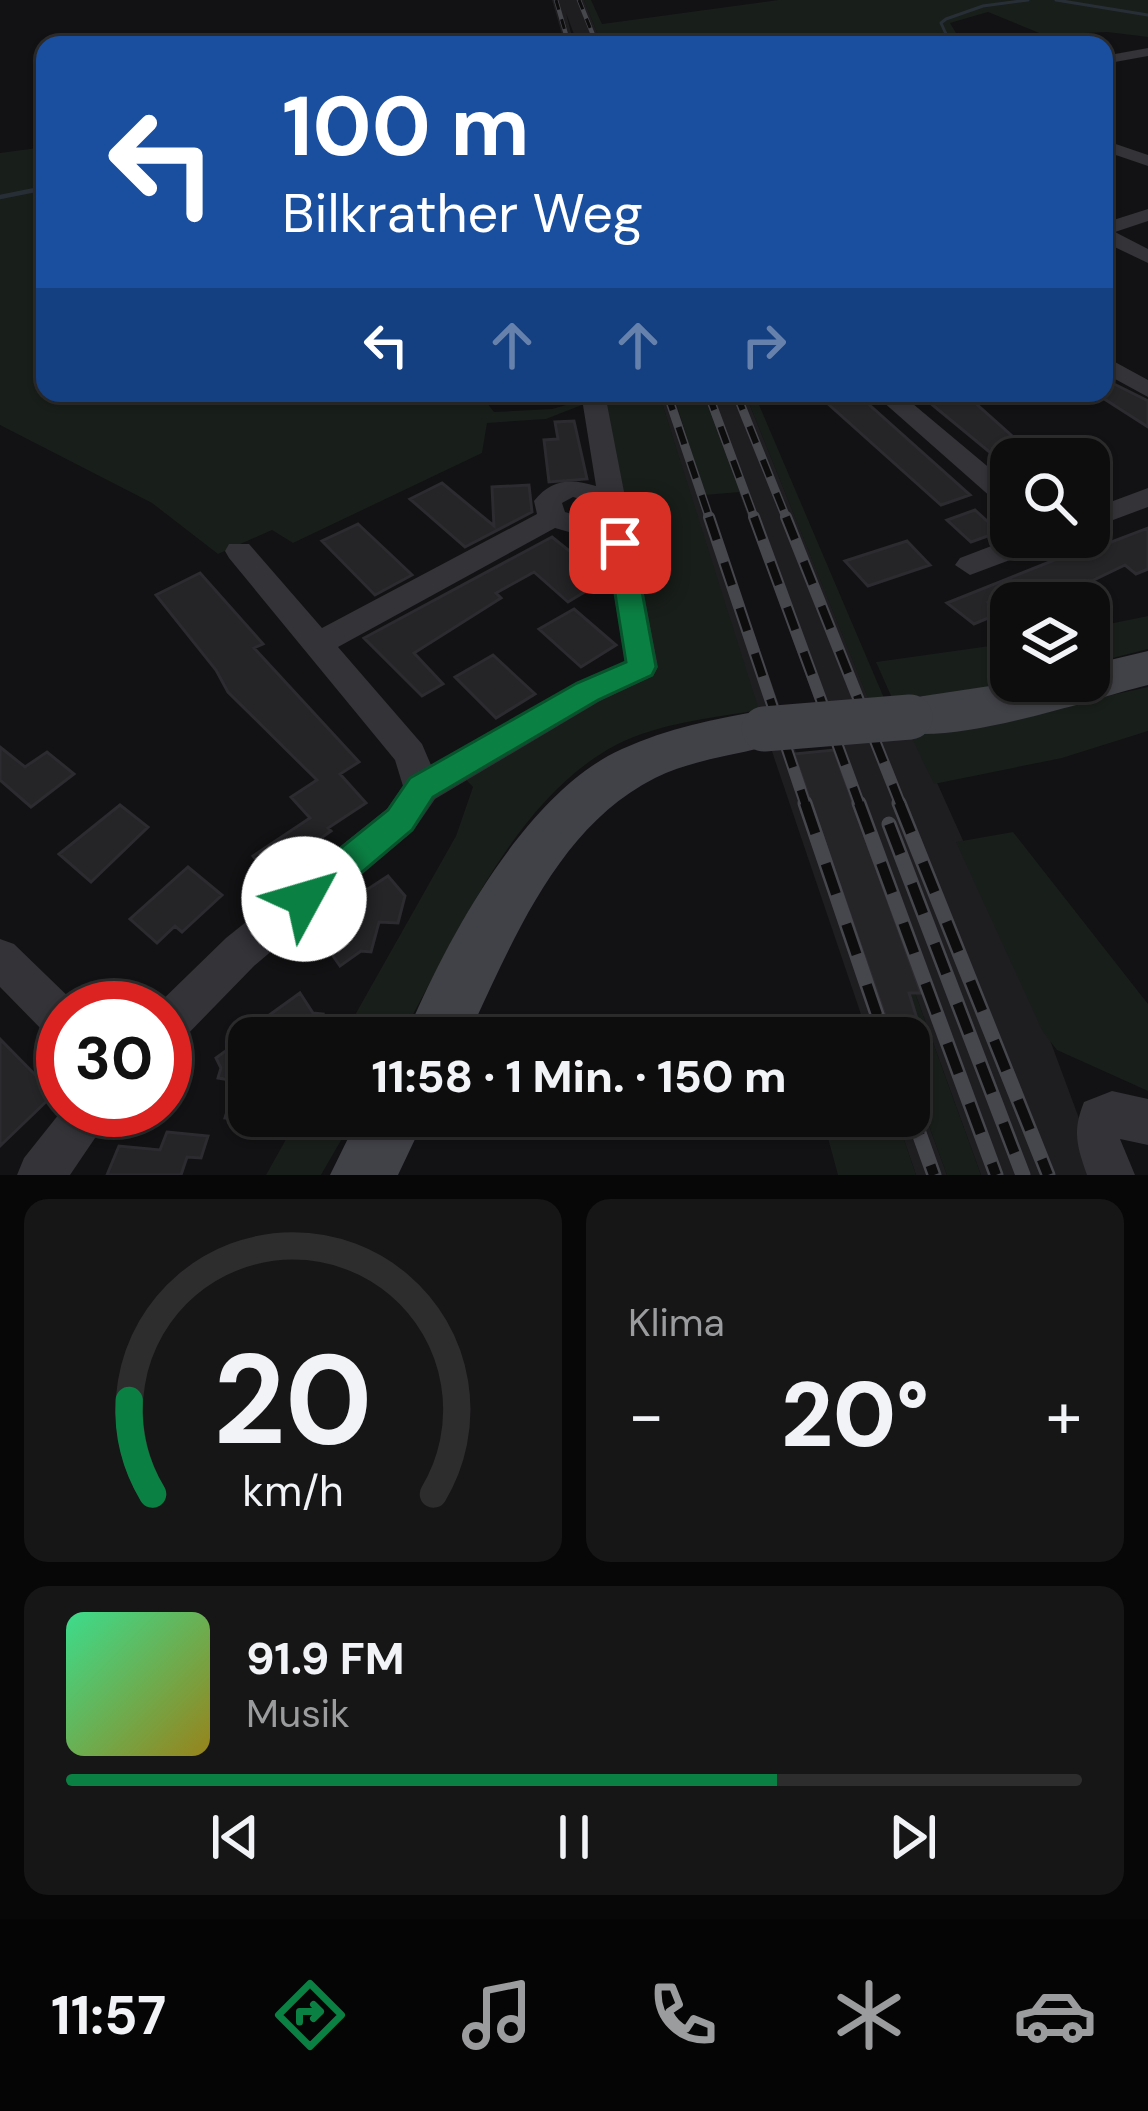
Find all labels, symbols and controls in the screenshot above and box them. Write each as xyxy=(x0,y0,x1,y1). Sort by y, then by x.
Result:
text: 100 m xyxy=(282,72,530,181)
icon: left xyxy=(84,84,240,240)
text: Bilkrather Weg xyxy=(282,178,643,249)
icon: left xyxy=(353,312,419,378)
icon: ahead xyxy=(479,312,545,378)
icon: ahead xyxy=(605,312,671,378)
icon: right xyxy=(731,312,797,378)
map controls xyxy=(990,438,1110,702)
button: search xyxy=(990,438,1110,558)
pin xyxy=(569,492,671,594)
icon: arrive xyxy=(587,510,653,576)
button: layers xyxy=(990,582,1110,702)
position arrow xyxy=(241,836,367,962)
speed limit sign: 30 xyxy=(36,981,192,1137)
text: 11:58 · 1 Min. · 150 m xyxy=(371,1047,787,1106)
text: Klima xyxy=(628,1297,725,1348)
text: 20 xyxy=(213,1319,373,1482)
text: 20° xyxy=(781,1357,929,1474)
text: − xyxy=(628,1373,664,1458)
text: + xyxy=(1046,1373,1082,1458)
text: km/h xyxy=(242,1462,344,1518)
text: 91.9 FM xyxy=(246,1629,405,1688)
text: Musik xyxy=(246,1688,350,1739)
icon: previous xyxy=(202,1804,268,1870)
icon: pause xyxy=(541,1804,607,1870)
icon: next xyxy=(880,1804,946,1870)
icon: directions xyxy=(268,1973,352,2057)
icon: music xyxy=(455,1973,539,2057)
icon: phone xyxy=(641,1973,725,2057)
icon: climate xyxy=(827,1973,911,2057)
icon: car xyxy=(1013,1973,1097,2057)
text: 11:57 xyxy=(51,1980,166,2051)

